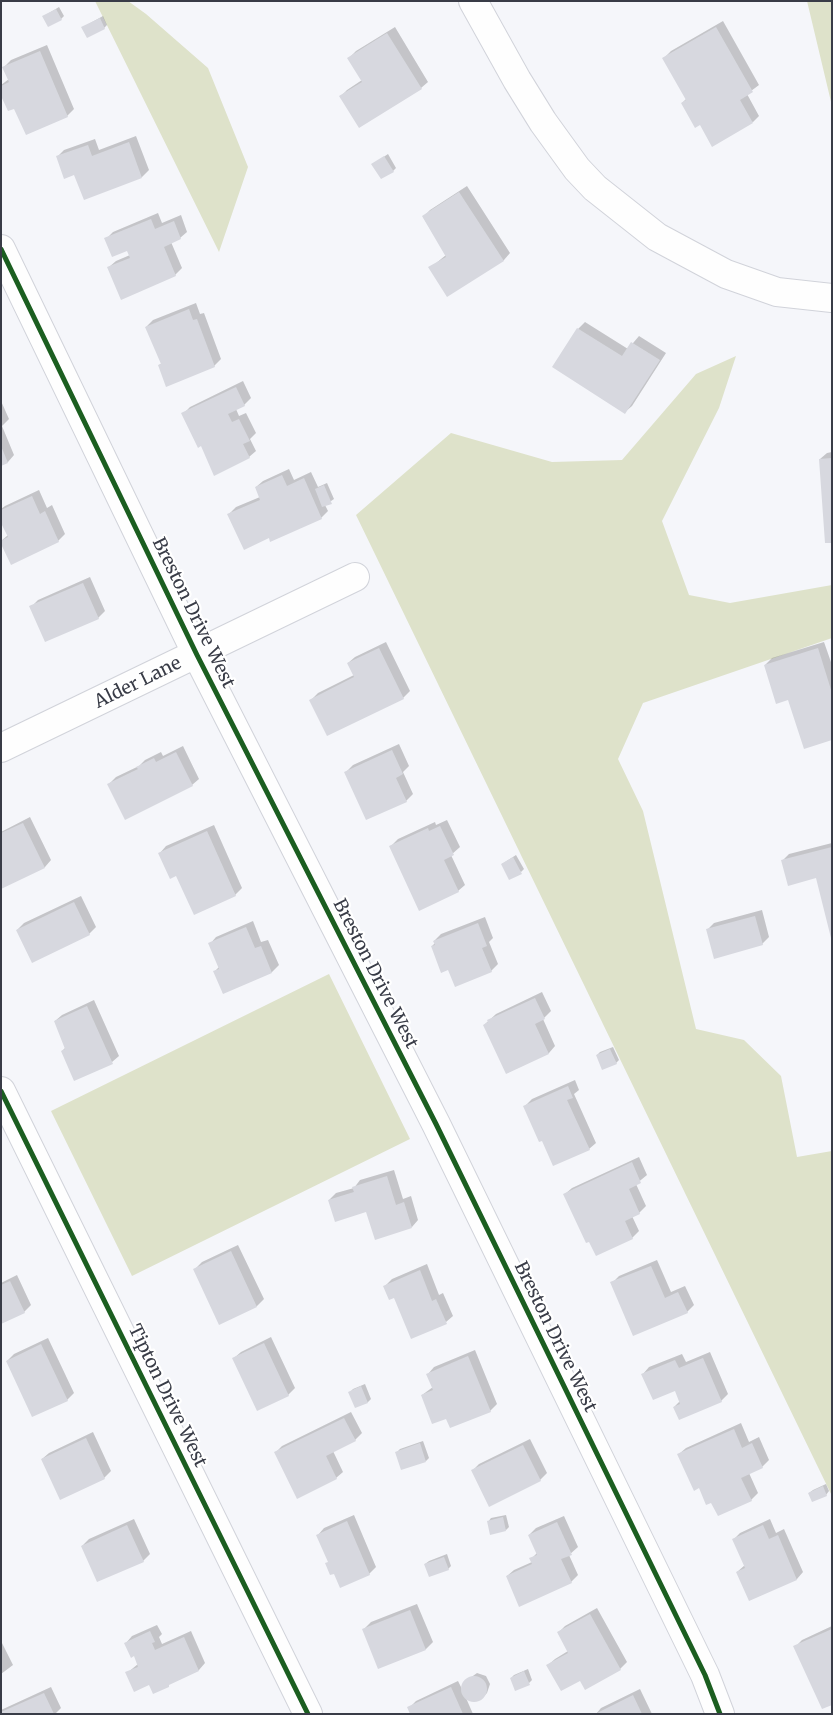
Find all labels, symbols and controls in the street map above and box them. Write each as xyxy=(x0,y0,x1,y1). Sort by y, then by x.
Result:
street label: Breston Drive West xyxy=(147,534,239,692)
street label: Alder Lane xyxy=(91,653,185,713)
street label: Breston Drive West xyxy=(328,896,422,1052)
street label: Breston Drive West xyxy=(509,1258,601,1416)
street label: Tipton Drive West xyxy=(123,1321,211,1471)

